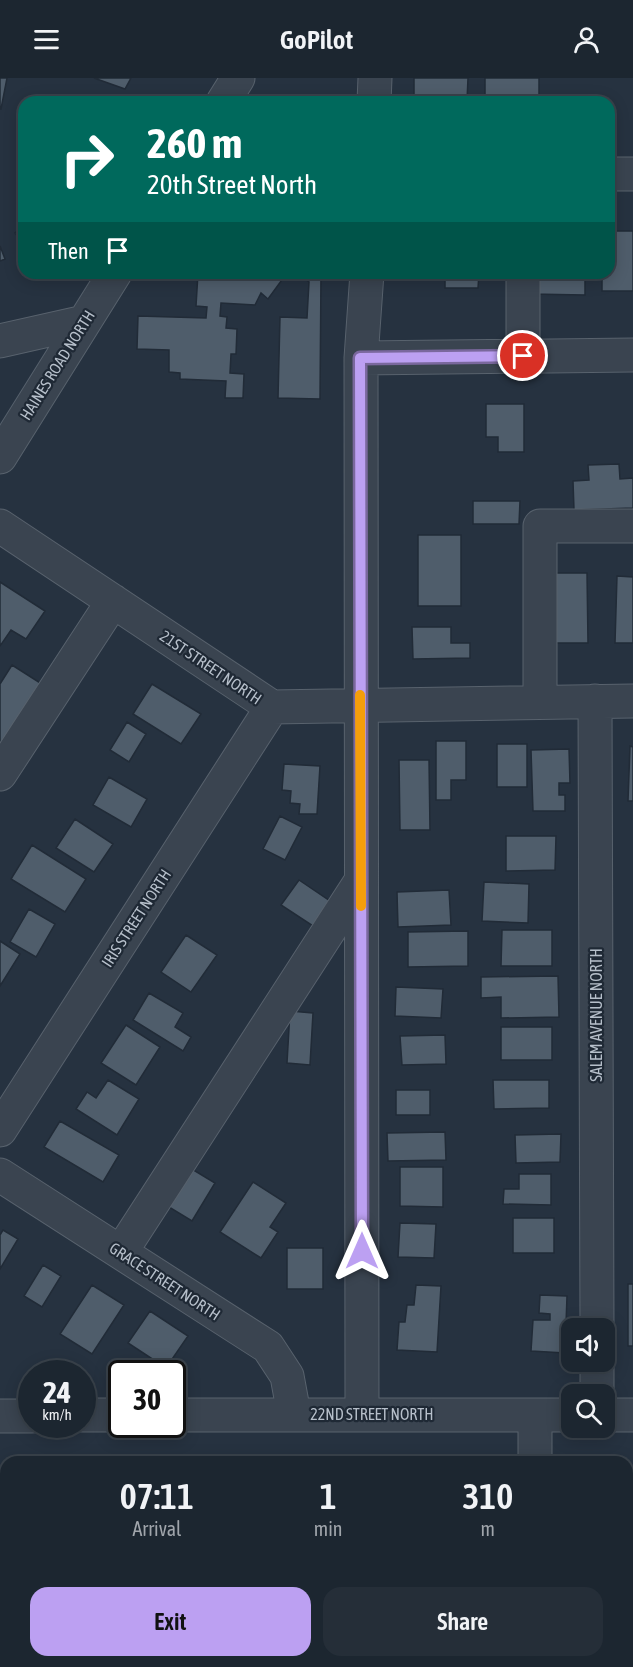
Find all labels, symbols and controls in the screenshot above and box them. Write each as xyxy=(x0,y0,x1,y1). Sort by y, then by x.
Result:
icon: menu xyxy=(30,23,63,56)
icon: person xyxy=(570,23,603,56)
text: GoPilot xyxy=(280,24,353,55)
text: 260 m xyxy=(147,119,242,167)
icon: right xyxy=(48,120,126,198)
text: 20th Street North xyxy=(147,169,317,200)
icon: arrive xyxy=(101,234,134,267)
text: Then xyxy=(48,238,89,264)
street label: HAINES ROAD NORTH xyxy=(16,307,98,423)
pin xyxy=(497,330,548,381)
icon: arrive xyxy=(506,339,539,372)
street label: 21ST STREET NORTH xyxy=(157,626,265,708)
street label: IRIS STREET NORTH xyxy=(98,866,174,970)
street label: SALEM AVENUE NORTH xyxy=(587,948,605,1082)
position arrow xyxy=(330,1219,394,1283)
street label: GRACE STREET NORTH xyxy=(106,1239,224,1323)
map controls xyxy=(561,1318,615,1438)
button: sound xyxy=(561,1318,615,1372)
speed limit sign: 30 xyxy=(108,1360,186,1438)
text: 24 xyxy=(43,1375,71,1409)
button: search xyxy=(561,1384,615,1438)
street label: 22ND STREET NORTH xyxy=(310,1405,434,1423)
text: km/h xyxy=(42,1406,72,1423)
text: 07:11 xyxy=(120,1475,194,1517)
text: 1 xyxy=(320,1475,337,1517)
text: 310 xyxy=(462,1475,513,1517)
text: Arrival xyxy=(132,1517,181,1540)
text: min xyxy=(314,1517,343,1540)
text: m xyxy=(481,1517,495,1540)
button: Exit xyxy=(30,1587,311,1656)
button: Share xyxy=(323,1587,603,1656)

